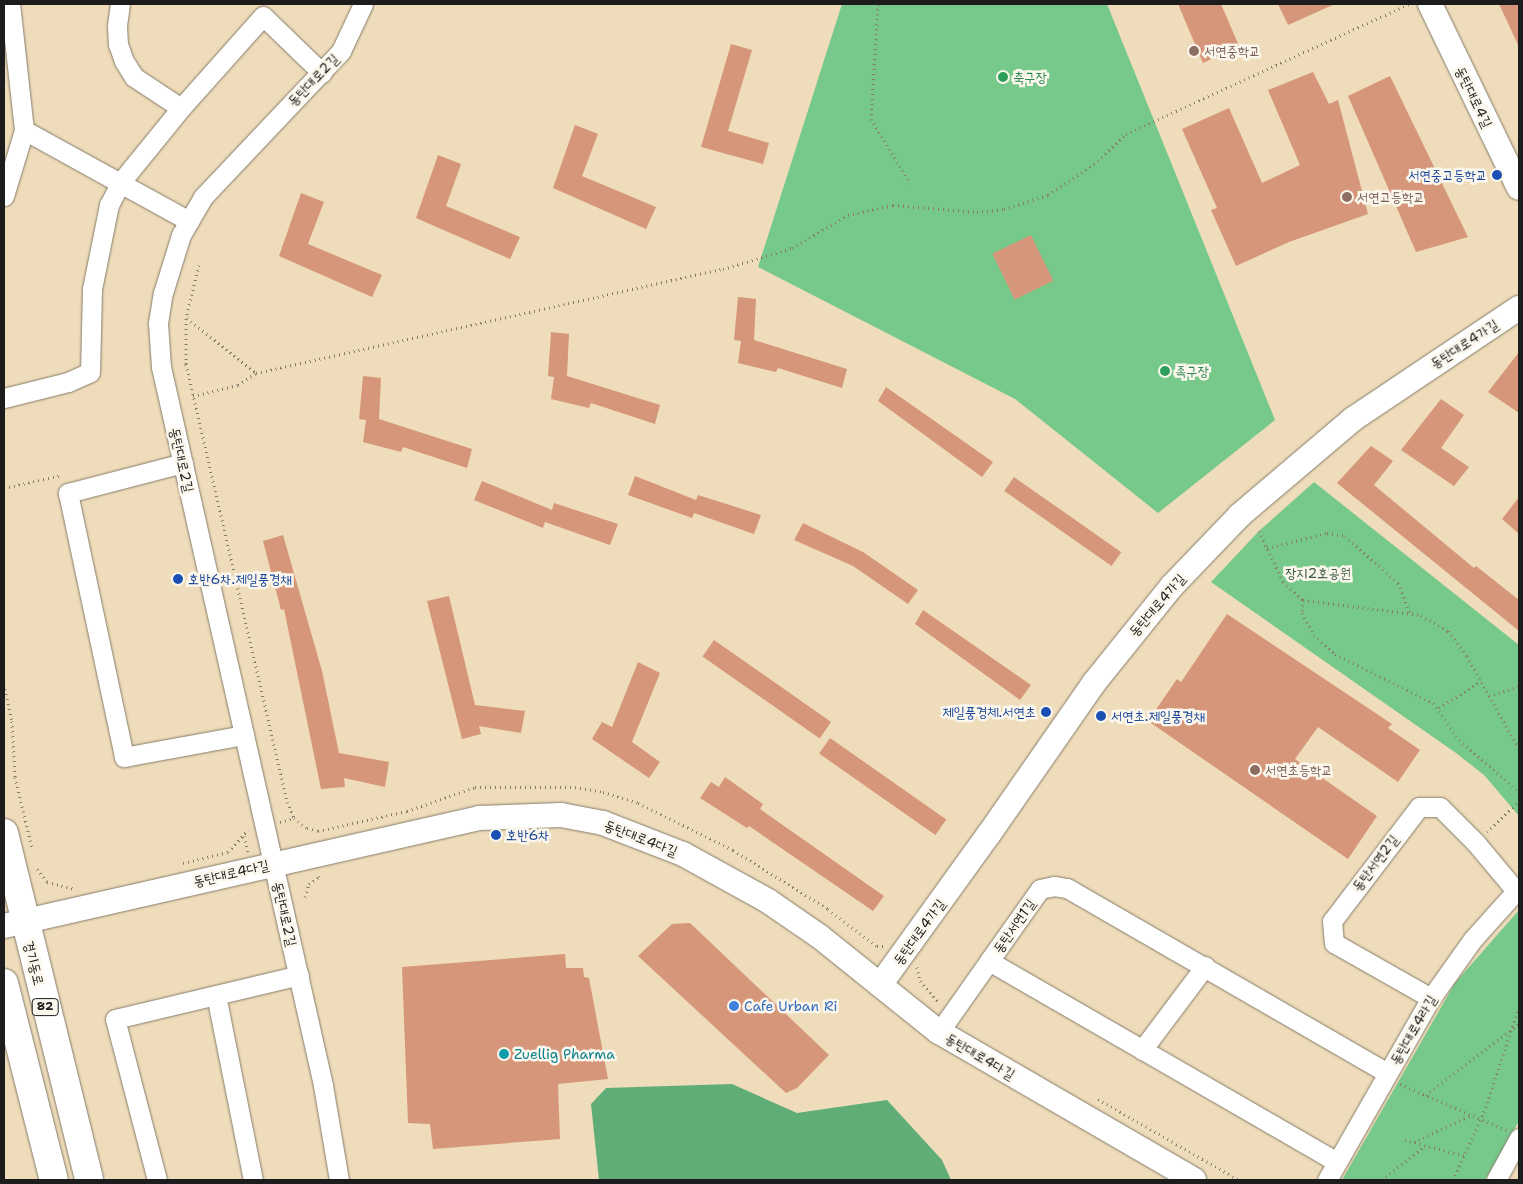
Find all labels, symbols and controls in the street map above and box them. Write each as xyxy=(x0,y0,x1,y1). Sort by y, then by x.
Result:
place label: 서연중학교 xyxy=(1204,43,1260,59)
marker: 서연중학교 xyxy=(1188,45,1200,57)
street label: 동탄대로2길 xyxy=(284,50,342,110)
street label: 동탄대로4길 xyxy=(1452,64,1496,130)
place label: 축구장 xyxy=(1013,69,1047,85)
marker: 축구장 xyxy=(997,71,1009,83)
place label: 서연중고등학교 xyxy=(1408,167,1487,183)
marker: 서연중고등학교 xyxy=(1491,169,1503,181)
place label: 서연고등학교 xyxy=(1357,189,1425,205)
marker: 서연고등학교 xyxy=(1341,191,1353,203)
street label: 동탄대로4가길 xyxy=(1427,316,1501,372)
place label: 족구장 xyxy=(1175,363,1209,379)
marker: 족구장 xyxy=(1159,365,1171,377)
street label: 동탄대로2길 xyxy=(166,426,198,494)
park label: 장지2호공원 xyxy=(1285,565,1351,581)
street label: 동탄대로4가길 xyxy=(1125,570,1189,640)
place label: 호반6차.제일풍경채 xyxy=(188,571,292,587)
marker: 호반6차.제일풍경채 xyxy=(172,573,184,585)
place label: 제일풍경체.서연초 xyxy=(942,704,1036,720)
marker: 제일풍경체.서연초 xyxy=(1040,706,1052,718)
place label: 서연초.제일풍경채 xyxy=(1111,708,1205,724)
marker: 서연초.제일풍경채 xyxy=(1095,710,1107,722)
place label: 서연초등학교 xyxy=(1265,762,1333,778)
marker: 서연초등학교 xyxy=(1249,764,1261,776)
street label: 동탄대로4다길 xyxy=(602,816,680,860)
place label: 호반6차 xyxy=(506,827,550,843)
marker: 호반6차 xyxy=(490,829,502,841)
street label: 동탄서연2길 xyxy=(1348,832,1402,894)
street label: 동탄대로4다길 xyxy=(191,856,271,890)
street label: 동탄대로2길 xyxy=(269,880,301,948)
street label: 동탄대로4가길 xyxy=(889,896,949,968)
street label: 동탄서연1길 xyxy=(989,896,1039,956)
street label: 경기동로 xyxy=(20,939,48,987)
street label: 동탄대로4라길 xyxy=(1386,992,1440,1068)
road number: 82 xyxy=(31,998,59,1016)
place label: Cafe Urban Ri xyxy=(744,998,837,1014)
marker: Cafe Urban Ri xyxy=(728,1000,740,1012)
street label: 동탄대로4다길 xyxy=(942,1029,1018,1083)
place label: Zuellig Pharma xyxy=(514,1046,615,1062)
marker: Zuellig Pharma xyxy=(498,1048,510,1060)

